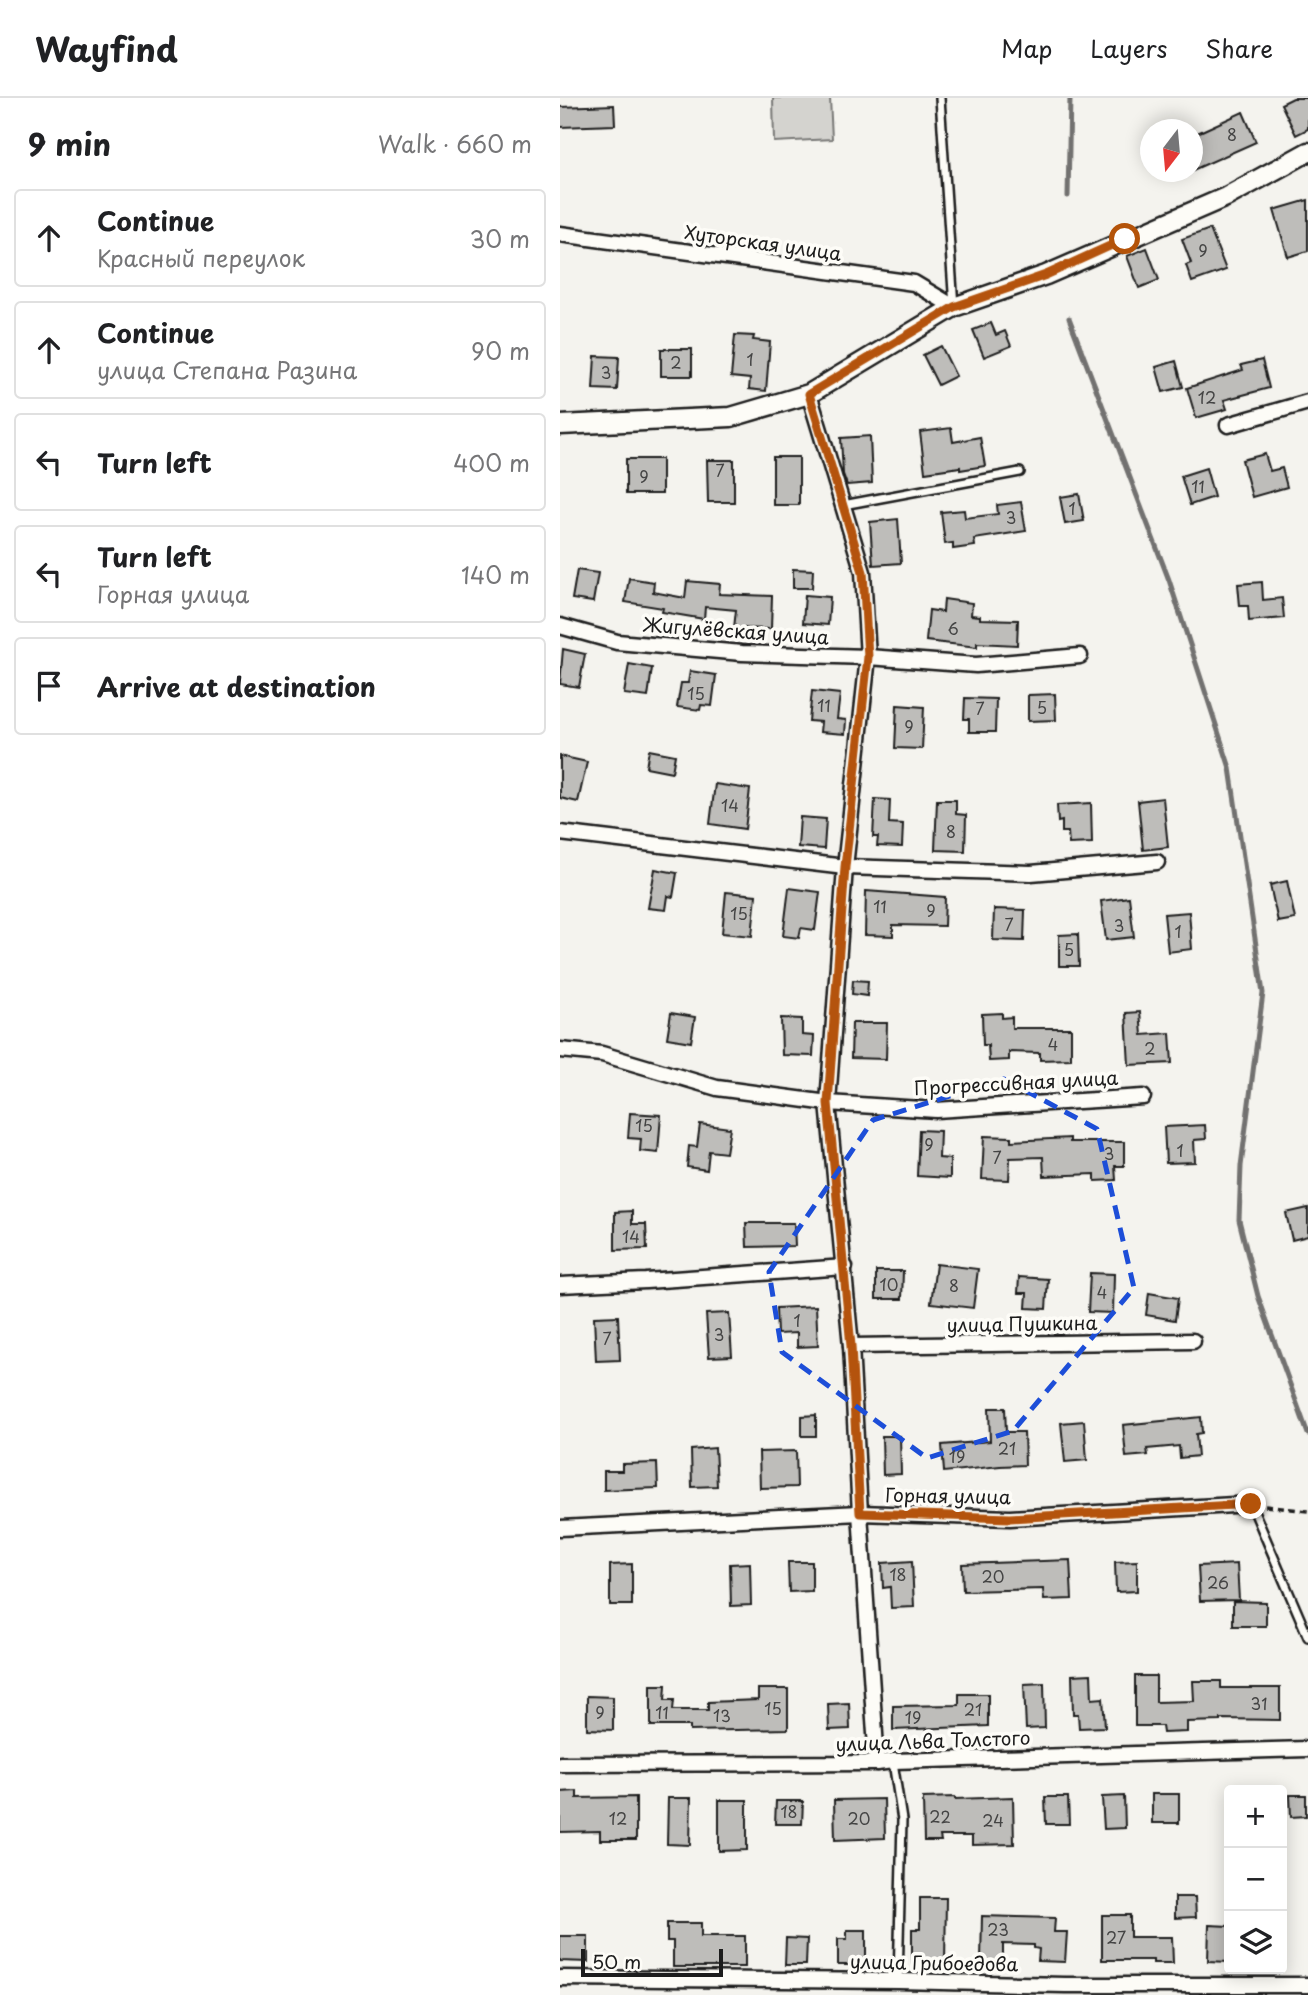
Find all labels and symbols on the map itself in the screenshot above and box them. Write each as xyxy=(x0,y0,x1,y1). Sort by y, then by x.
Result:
north arrow xyxy=(1140,119,1203,182)
house number: 8 xyxy=(1227,122,1237,146)
street label: Хуторская улица xyxy=(683,217,843,267)
route start xyxy=(1109,223,1140,254)
house number: 9 xyxy=(1198,238,1208,262)
house number: 1 xyxy=(746,347,754,371)
house number: 2 xyxy=(670,350,682,374)
house number: 3 xyxy=(601,360,611,384)
house number: 12 xyxy=(1198,385,1216,409)
house number: 7 xyxy=(715,458,725,482)
house number: 9 xyxy=(639,464,649,488)
house number: 11 xyxy=(1191,474,1205,498)
house number: 1 xyxy=(1068,496,1076,520)
house number: 3 xyxy=(1006,505,1016,529)
street label: Жигулёвская улица xyxy=(641,609,830,650)
house number: 6 xyxy=(947,616,959,640)
house number: 15 xyxy=(687,681,705,705)
house number: 11 xyxy=(817,693,831,717)
house number: 5 xyxy=(1037,695,1047,719)
house number: 7 xyxy=(975,696,985,720)
house number: 9 xyxy=(904,714,914,738)
house number: 14 xyxy=(721,793,739,817)
house number: 8 xyxy=(946,819,956,843)
house number: 11 xyxy=(873,894,887,918)
house number: 9 xyxy=(926,898,936,922)
house number: 15 xyxy=(730,901,748,925)
house number: 7 xyxy=(1004,912,1014,936)
house number: 3 xyxy=(1114,913,1124,937)
house number: 1 xyxy=(1174,919,1182,943)
house number: 5 xyxy=(1064,937,1074,961)
house number: 4 xyxy=(1048,1032,1058,1056)
house number: 2 xyxy=(1144,1036,1156,1060)
street label: Прогрессивная улица xyxy=(913,1063,1119,1101)
house number: 15 xyxy=(635,1113,653,1137)
house number: 9 xyxy=(924,1132,934,1156)
house number: 1 xyxy=(1176,1138,1184,1162)
house number: 3 xyxy=(1104,1141,1114,1165)
house number: 7 xyxy=(992,1145,1002,1169)
house number: 14 xyxy=(622,1224,640,1248)
house number: 10 xyxy=(880,1272,898,1296)
house number: 8 xyxy=(949,1273,959,1297)
house number: 4 xyxy=(1097,1280,1107,1304)
house number: 1 xyxy=(793,1308,801,1332)
street label: улица Пушкина xyxy=(946,1308,1098,1338)
house number: 3 xyxy=(714,1322,724,1346)
house number: 7 xyxy=(602,1326,612,1350)
house number: 21 xyxy=(998,1436,1016,1460)
house number: 19 xyxy=(949,1444,965,1468)
street label: Горная улица xyxy=(885,1480,1011,1510)
route end xyxy=(1235,1488,1266,1519)
house number: 18 xyxy=(889,1562,907,1586)
house number: 20 xyxy=(982,1564,1004,1588)
house number: 26 xyxy=(1207,1570,1229,1594)
house number: 31 xyxy=(1251,1691,1267,1715)
house number: 15 xyxy=(764,1696,782,1720)
house number: 21 xyxy=(964,1697,982,1721)
house number: 9 xyxy=(595,1700,605,1724)
house number: 11 xyxy=(655,1700,669,1724)
house number: 13 xyxy=(713,1703,731,1727)
house number: 19 xyxy=(905,1705,921,1729)
street label: улица Льва Толстого xyxy=(835,1723,1031,1757)
house number: 18 xyxy=(780,1799,798,1823)
house number: 22 xyxy=(929,1804,951,1828)
house number: 12 xyxy=(609,1806,627,1830)
house number: 20 xyxy=(848,1806,870,1830)
house number: 24 xyxy=(982,1808,1004,1832)
house number: 23 xyxy=(987,1917,1009,1941)
house number: 27 xyxy=(1106,1925,1126,1949)
scale bar xyxy=(581,1946,723,1978)
street label: улица Грибоедова xyxy=(850,1947,1019,1977)

